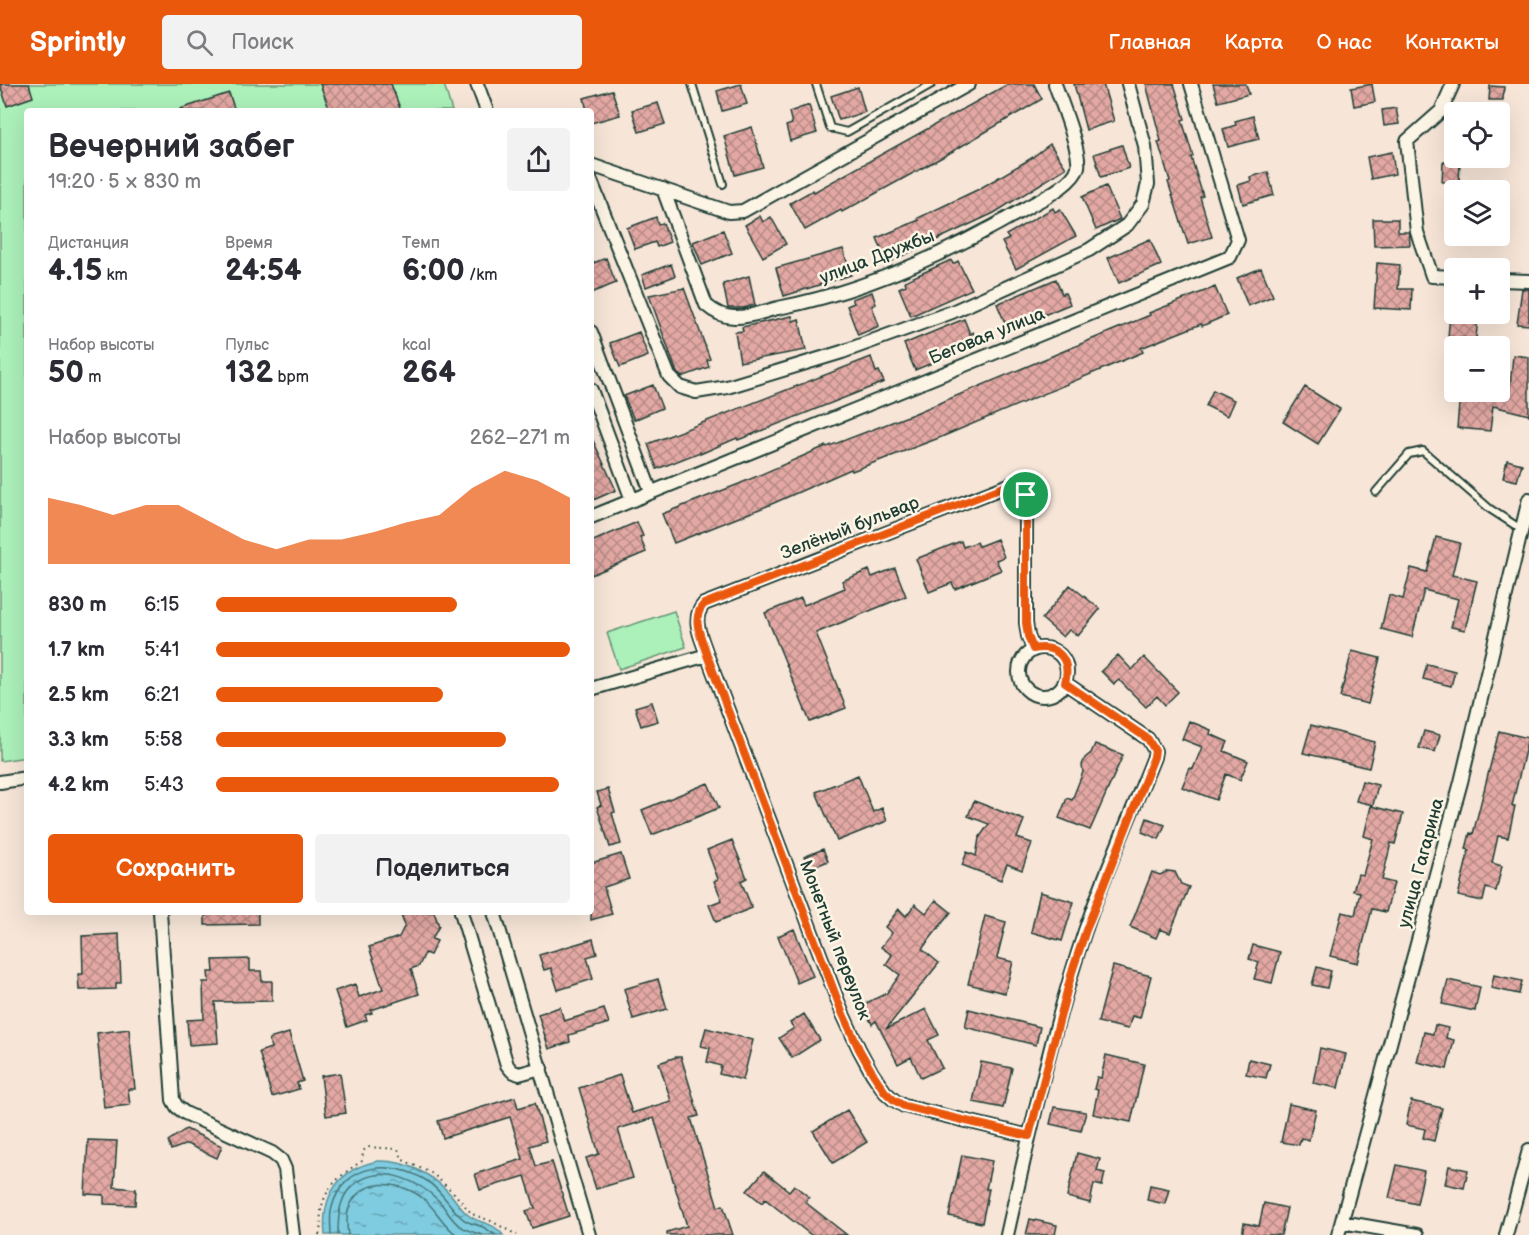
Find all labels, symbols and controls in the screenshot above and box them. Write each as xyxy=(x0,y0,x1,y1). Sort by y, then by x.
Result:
search box xyxy=(162,15,582,69)
text: Sprintly xyxy=(30,26,126,59)
icon: search xyxy=(183,26,216,59)
text: Поиск xyxy=(231,29,294,56)
text: Главная xyxy=(1108,30,1191,55)
text: Карта xyxy=(1224,30,1283,55)
text: О нас xyxy=(1316,30,1372,55)
text: Контакты xyxy=(1405,30,1499,55)
map controls xyxy=(1444,102,1510,402)
button: locate xyxy=(1444,102,1510,168)
text: Вечерний забег xyxy=(48,127,295,167)
button: share xyxy=(507,128,570,191)
text: 19:20 · 5 × 830 m xyxy=(48,170,201,194)
button: layers xyxy=(1444,180,1510,246)
street label: улица Дружбы xyxy=(817,225,937,289)
text: Дистанция xyxy=(48,234,129,253)
text: Время xyxy=(225,234,273,253)
text: Темп xyxy=(402,234,440,253)
text: 4.15 xyxy=(48,253,102,289)
text: 24:54 xyxy=(225,253,302,289)
text: 6:00 xyxy=(402,253,465,289)
button: + xyxy=(1444,258,1510,324)
text: km xyxy=(102,266,128,285)
text: /km xyxy=(465,266,497,285)
street label: Беговая улица xyxy=(926,303,1048,369)
text: Набор высоты xyxy=(48,336,155,355)
text: Пульс xyxy=(225,336,269,355)
text: kcal xyxy=(402,336,431,355)
button: − xyxy=(1444,336,1510,402)
text: 50 xyxy=(48,355,84,391)
text: 132 xyxy=(225,355,273,391)
text: 264 xyxy=(402,355,456,391)
text: m xyxy=(84,368,102,387)
text: bpm xyxy=(273,368,309,387)
text: Набор высоты xyxy=(48,426,181,450)
text: 262–271 m xyxy=(470,426,570,450)
pin xyxy=(1000,469,1051,520)
icon: arrive xyxy=(1009,478,1042,511)
street label: Зелёный бульвар xyxy=(778,492,922,564)
text: 830 m xyxy=(48,593,107,617)
text: 6:15 xyxy=(144,593,179,617)
text: 1.7 km xyxy=(48,638,105,662)
text: 5:41 xyxy=(144,638,179,662)
text: 2.5 km xyxy=(48,683,109,707)
text: 6:21 xyxy=(144,683,180,707)
text: 3.3 km xyxy=(48,728,109,752)
text: 5:58 xyxy=(144,728,183,752)
text: 4.2 km xyxy=(48,773,109,797)
text: 5:43 xyxy=(144,773,184,797)
street label: улица Гагарина xyxy=(1394,795,1449,930)
button: Сохранить xyxy=(48,834,303,903)
button: Поделиться xyxy=(315,834,570,903)
street label: Монетный переулок xyxy=(795,857,875,1023)

